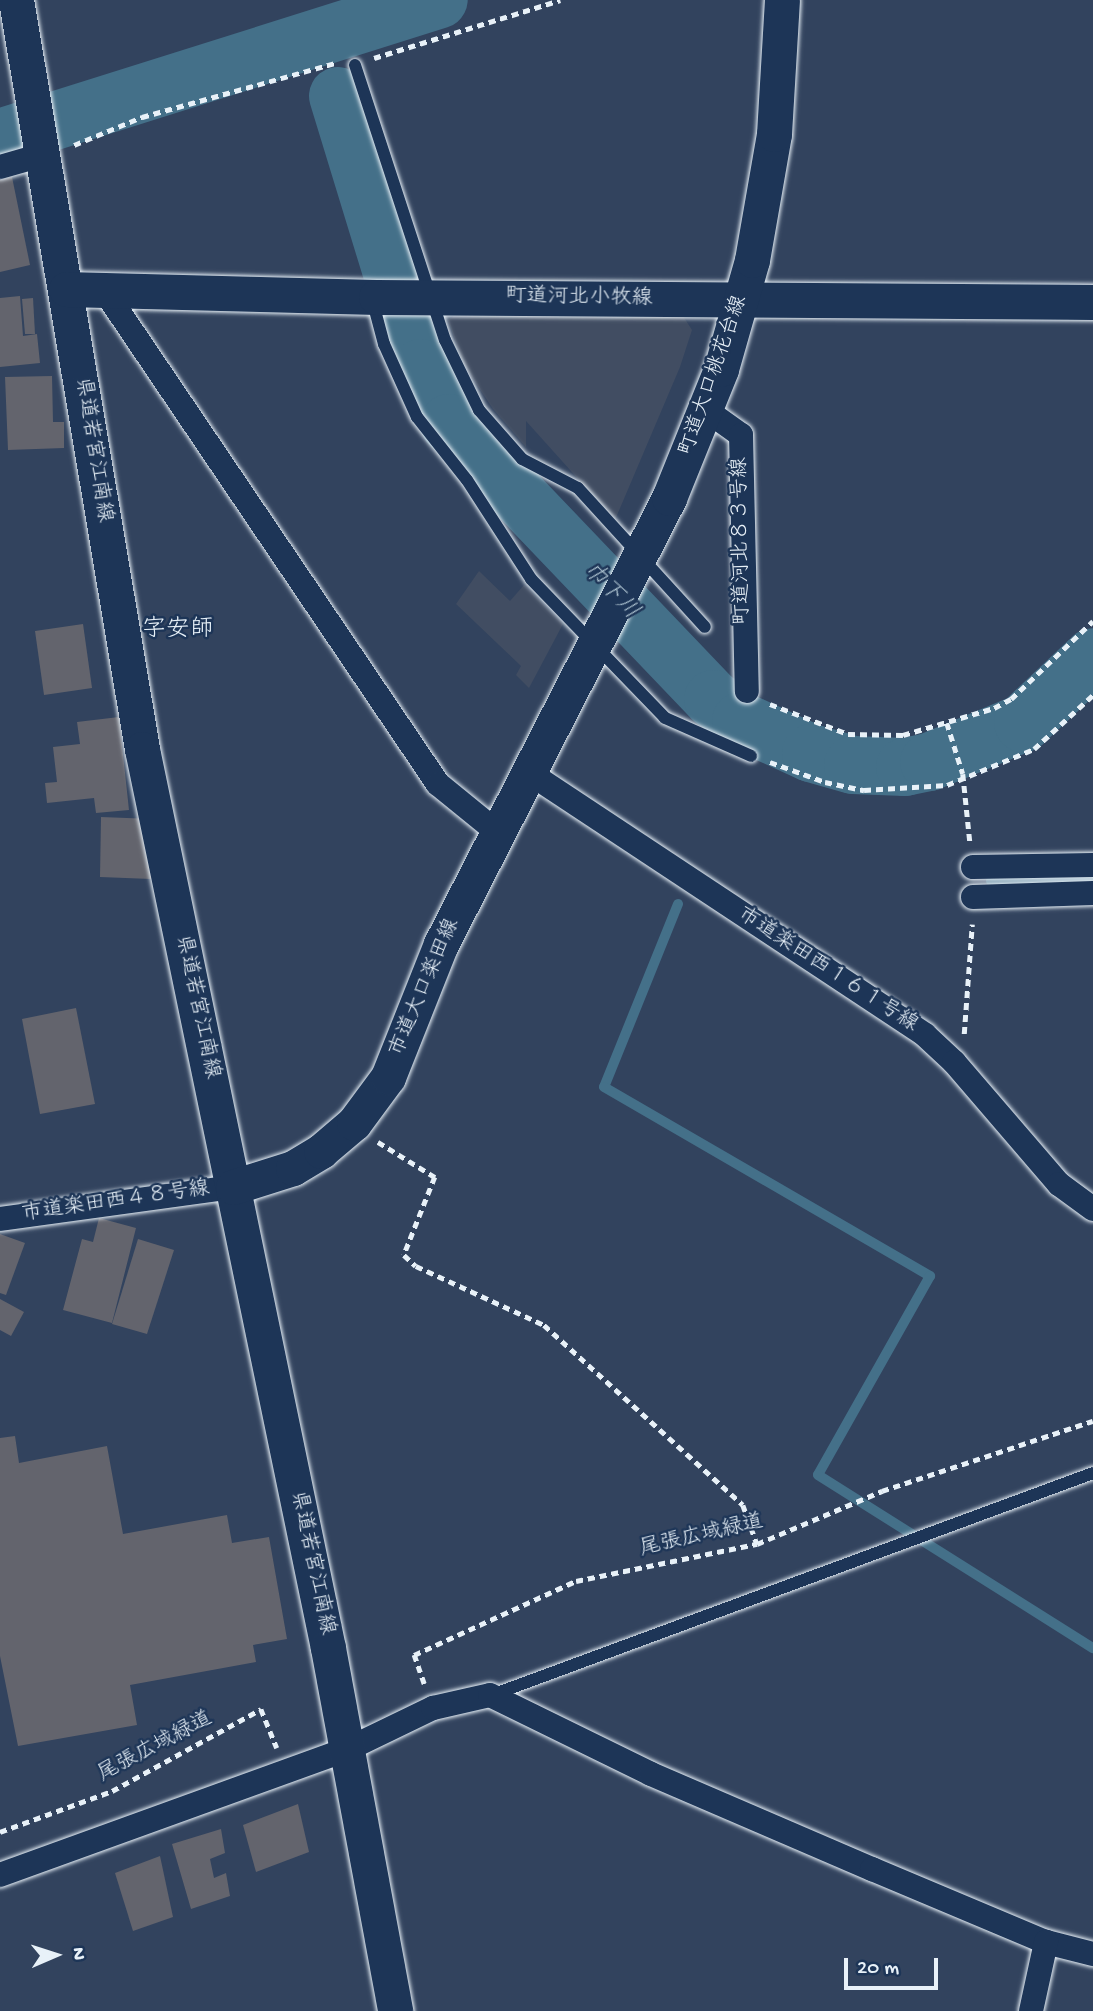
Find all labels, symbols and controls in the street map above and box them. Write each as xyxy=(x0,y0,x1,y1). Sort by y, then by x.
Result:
street label: 町道河北小牧線 xyxy=(505,285,653,313)
street label: 町道大口桃花台線 xyxy=(676,292,754,460)
street label: 県道若宮江南線 xyxy=(68,375,116,525)
street label: 町道河北８３号線 xyxy=(729,457,757,625)
water label: 巾下川 xyxy=(576,558,644,626)
district label: 字安師 xyxy=(142,617,214,645)
street label: 市道楽田西１６１号線 xyxy=(732,903,922,1039)
street label: 市道大口楽田線 xyxy=(386,915,466,1061)
street label: 県道若宮江南線 xyxy=(168,932,224,1082)
street label: 市道楽田西４８号線 xyxy=(21,1177,211,1229)
street label: 県道若宮江南線 xyxy=(283,1488,339,1638)
street label: 尾張広域緑道 xyxy=(638,1511,766,1563)
street label: 尾張広域緑道 xyxy=(94,1707,218,1789)
north arrow xyxy=(21,1920,91,1990)
scale bar xyxy=(848,1944,942,1988)
text: N xyxy=(66,1947,89,1961)
text: 20 m xyxy=(857,1957,899,1982)

